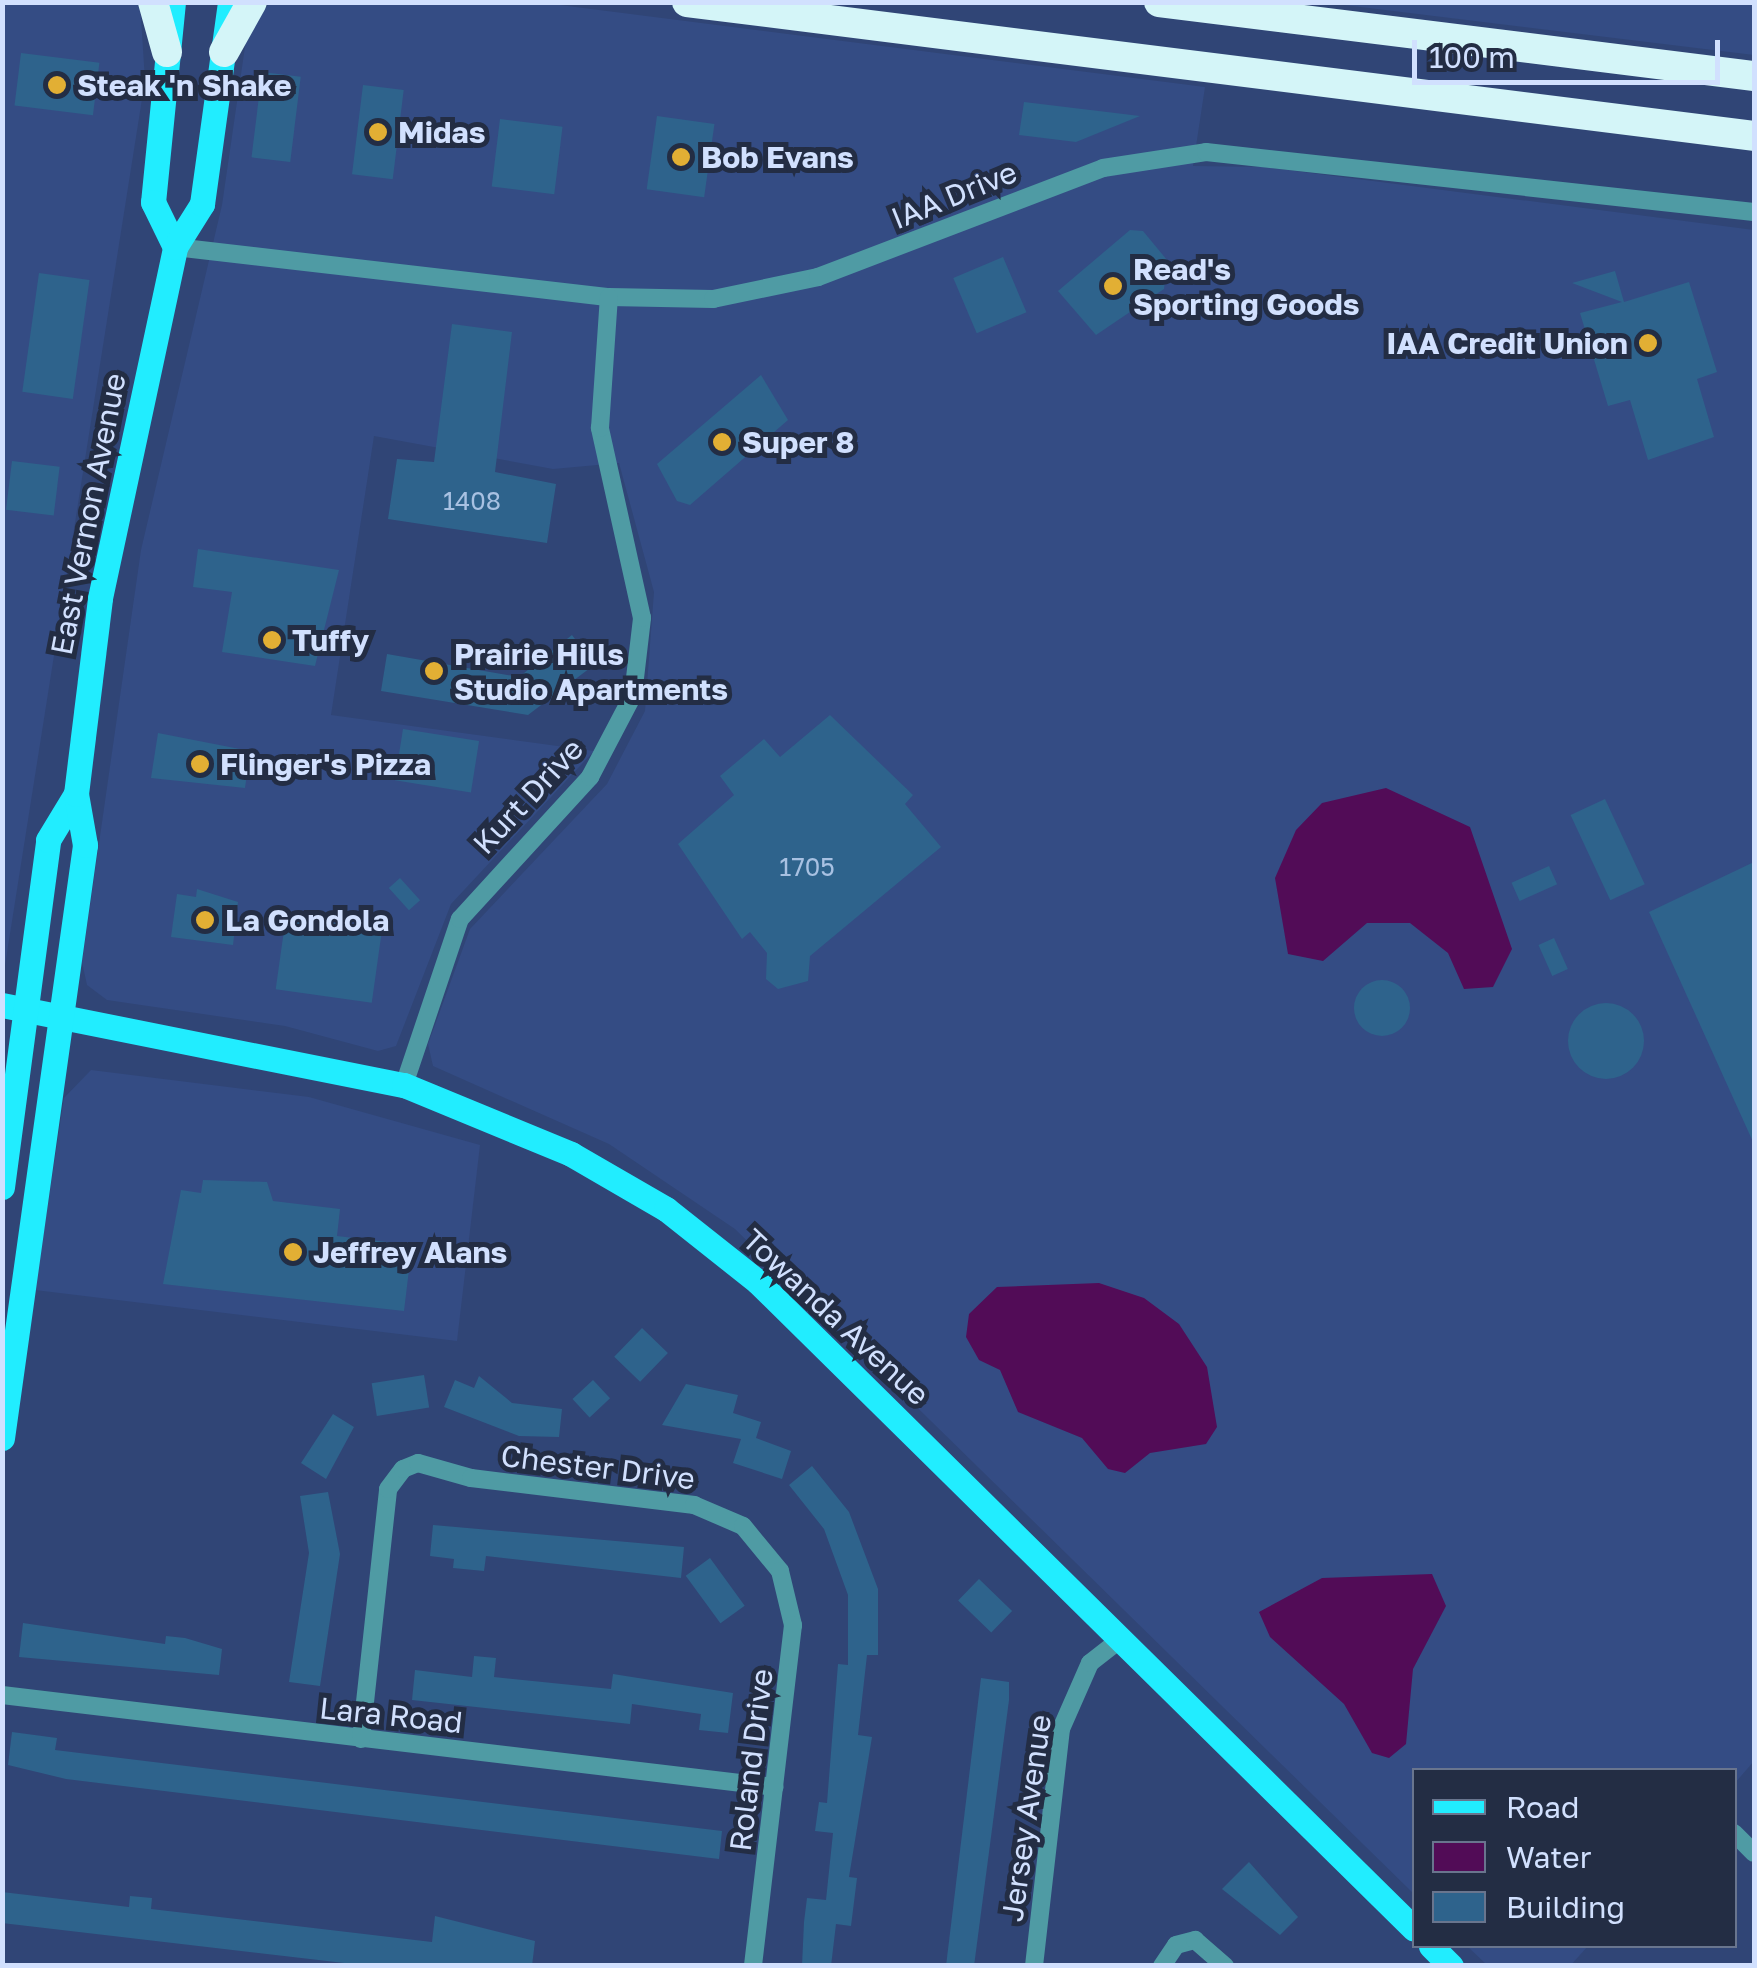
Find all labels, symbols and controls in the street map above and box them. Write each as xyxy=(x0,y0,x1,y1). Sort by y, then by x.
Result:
scale bar xyxy=(1417,20,1724,82)
text: 100 m xyxy=(1429,39,1515,75)
place label: Steak 'n Shake xyxy=(77,67,292,103)
marker: Steak 'n Shake xyxy=(46,74,68,96)
place label: Midas xyxy=(398,114,486,150)
marker: Midas xyxy=(367,121,389,143)
place label: Bob Evans xyxy=(701,139,854,175)
marker: Bob Evans xyxy=(670,146,692,168)
street label: IAA Drive xyxy=(886,154,1022,236)
place label: Read's Sporting Goods xyxy=(1133,251,1359,322)
marker: Read's Sporting Goods xyxy=(1102,275,1124,297)
place label: IAA Credit Union xyxy=(1386,325,1628,361)
marker: IAA Credit Union xyxy=(1637,332,1659,354)
street label: East Vernon Avenue xyxy=(43,370,133,658)
place label: Super 8 xyxy=(742,424,854,460)
marker: Super 8 xyxy=(711,431,733,453)
house number: 1408 xyxy=(443,486,501,516)
place label: Tuffy xyxy=(292,622,369,658)
marker: Tuffy xyxy=(261,629,283,651)
place label: Prairie Hills Studio Apartments xyxy=(454,636,728,706)
marker: Prairie Hills Studio Apartments xyxy=(423,660,445,682)
street label: Kurt Drive xyxy=(466,731,590,861)
place label: Flinger's Pizza xyxy=(220,746,431,782)
marker: Flinger's Pizza xyxy=(189,753,211,775)
house number: 1705 xyxy=(779,852,835,882)
place label: La Gondola xyxy=(225,902,389,938)
marker: La Gondola xyxy=(194,909,216,931)
street label: Towanda Avenue xyxy=(735,1221,937,1413)
place label: Jeffrey Alans xyxy=(313,1234,507,1270)
marker: Jeffrey Alans xyxy=(282,1241,304,1263)
street label: Chester Drive xyxy=(499,1437,697,1497)
street label: Roland Drive xyxy=(722,1667,780,1853)
street label: Lara Road xyxy=(318,1690,464,1740)
street label: Jersey Avenue xyxy=(994,1712,1058,1924)
legend xyxy=(1412,1768,1737,1948)
text: Road xyxy=(1506,1789,1580,1825)
text: Water xyxy=(1506,1839,1591,1875)
text: Building xyxy=(1506,1889,1625,1925)

